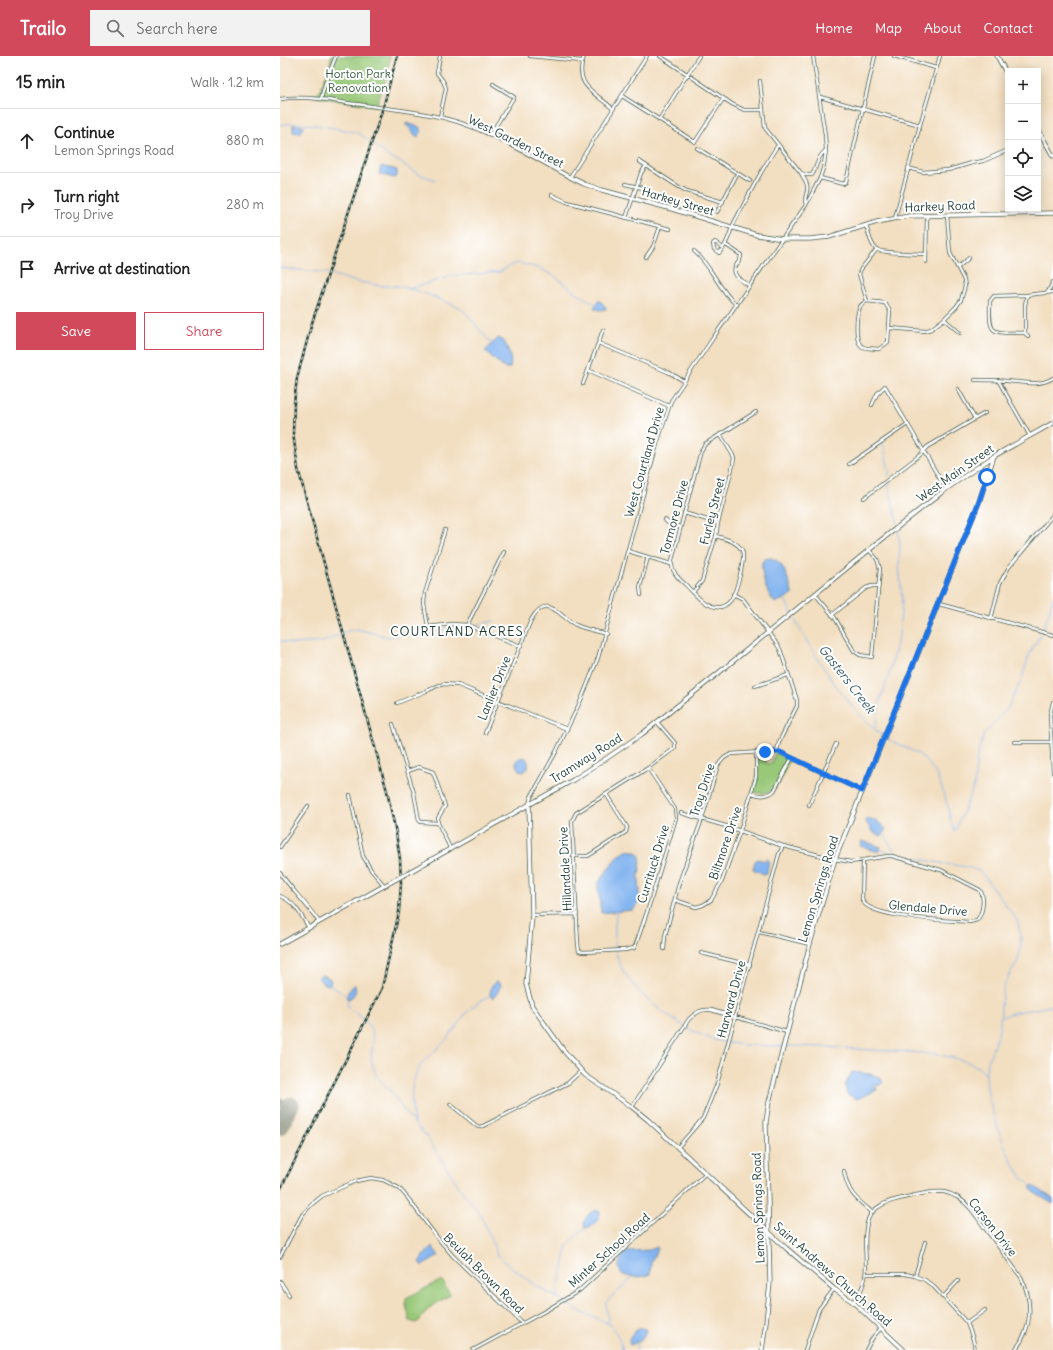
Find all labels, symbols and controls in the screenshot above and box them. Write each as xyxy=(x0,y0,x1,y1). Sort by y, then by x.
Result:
search box xyxy=(90,10,370,46)
text: Trailo xyxy=(20,16,66,40)
icon: search xyxy=(104,17,126,39)
text: Search here xyxy=(136,19,218,38)
text: Home xyxy=(815,19,853,37)
text: Map xyxy=(875,19,902,37)
text: About xyxy=(924,19,962,37)
text: Contact xyxy=(984,19,1033,37)
park label: Horton Park Renovation xyxy=(325,66,391,95)
map controls xyxy=(1005,68,1041,212)
button: + xyxy=(1005,68,1041,104)
text: 15 min xyxy=(16,71,65,93)
text: Walk · 1.2 km xyxy=(190,74,264,91)
button: − xyxy=(1005,104,1041,140)
street label: West Garden Street xyxy=(466,111,566,171)
text: Continue xyxy=(54,123,115,142)
icon: ahead xyxy=(16,130,38,152)
text: 880 m xyxy=(226,132,264,149)
button: locate xyxy=(1005,140,1041,176)
text: Lemon Springs Road xyxy=(54,142,174,159)
button: layers xyxy=(1005,176,1041,212)
street label: Harkey Street xyxy=(640,184,716,218)
text: Turn right xyxy=(54,187,119,206)
icon: right xyxy=(16,194,38,216)
text: 280 m xyxy=(226,196,264,213)
street label: Harkey Road xyxy=(904,197,976,215)
text: Troy Drive xyxy=(54,206,114,223)
icon: arrive xyxy=(16,258,38,280)
text: Arrive at destination xyxy=(54,259,190,278)
button: Save xyxy=(16,312,136,350)
button: Share xyxy=(144,312,264,350)
street label: West Courtland Drive xyxy=(621,405,667,519)
street label: West Main Street xyxy=(914,441,996,505)
route start xyxy=(978,468,996,486)
street label: Furley Street xyxy=(696,476,728,546)
street label: Tormore Drive xyxy=(657,478,691,556)
district label: COURTLAND ACRES xyxy=(390,623,524,640)
water label: Gasters Creek xyxy=(815,641,880,718)
street label: Lanlier Drive xyxy=(474,654,514,722)
street label: Tramway Road xyxy=(547,730,625,786)
route end xyxy=(756,743,774,761)
street label: Troy Drive xyxy=(686,762,718,818)
street label: Biltmore Drive xyxy=(705,804,745,882)
street label: Currituck Drive xyxy=(634,823,672,905)
street label: Hillandale Drive xyxy=(555,826,575,912)
street label: Lemon Springs Road xyxy=(795,834,841,944)
street label: Glendale Drive xyxy=(888,897,968,919)
street label: Harward Drive xyxy=(713,959,749,1039)
street label: Lemon Springs Road xyxy=(749,1152,767,1264)
street label: Carson Drive xyxy=(966,1195,1020,1259)
street label: Minter School Road xyxy=(565,1210,653,1290)
street label: Saint Andrews Church Road xyxy=(771,1219,895,1329)
street label: Beulah Brown Road xyxy=(441,1230,527,1316)

